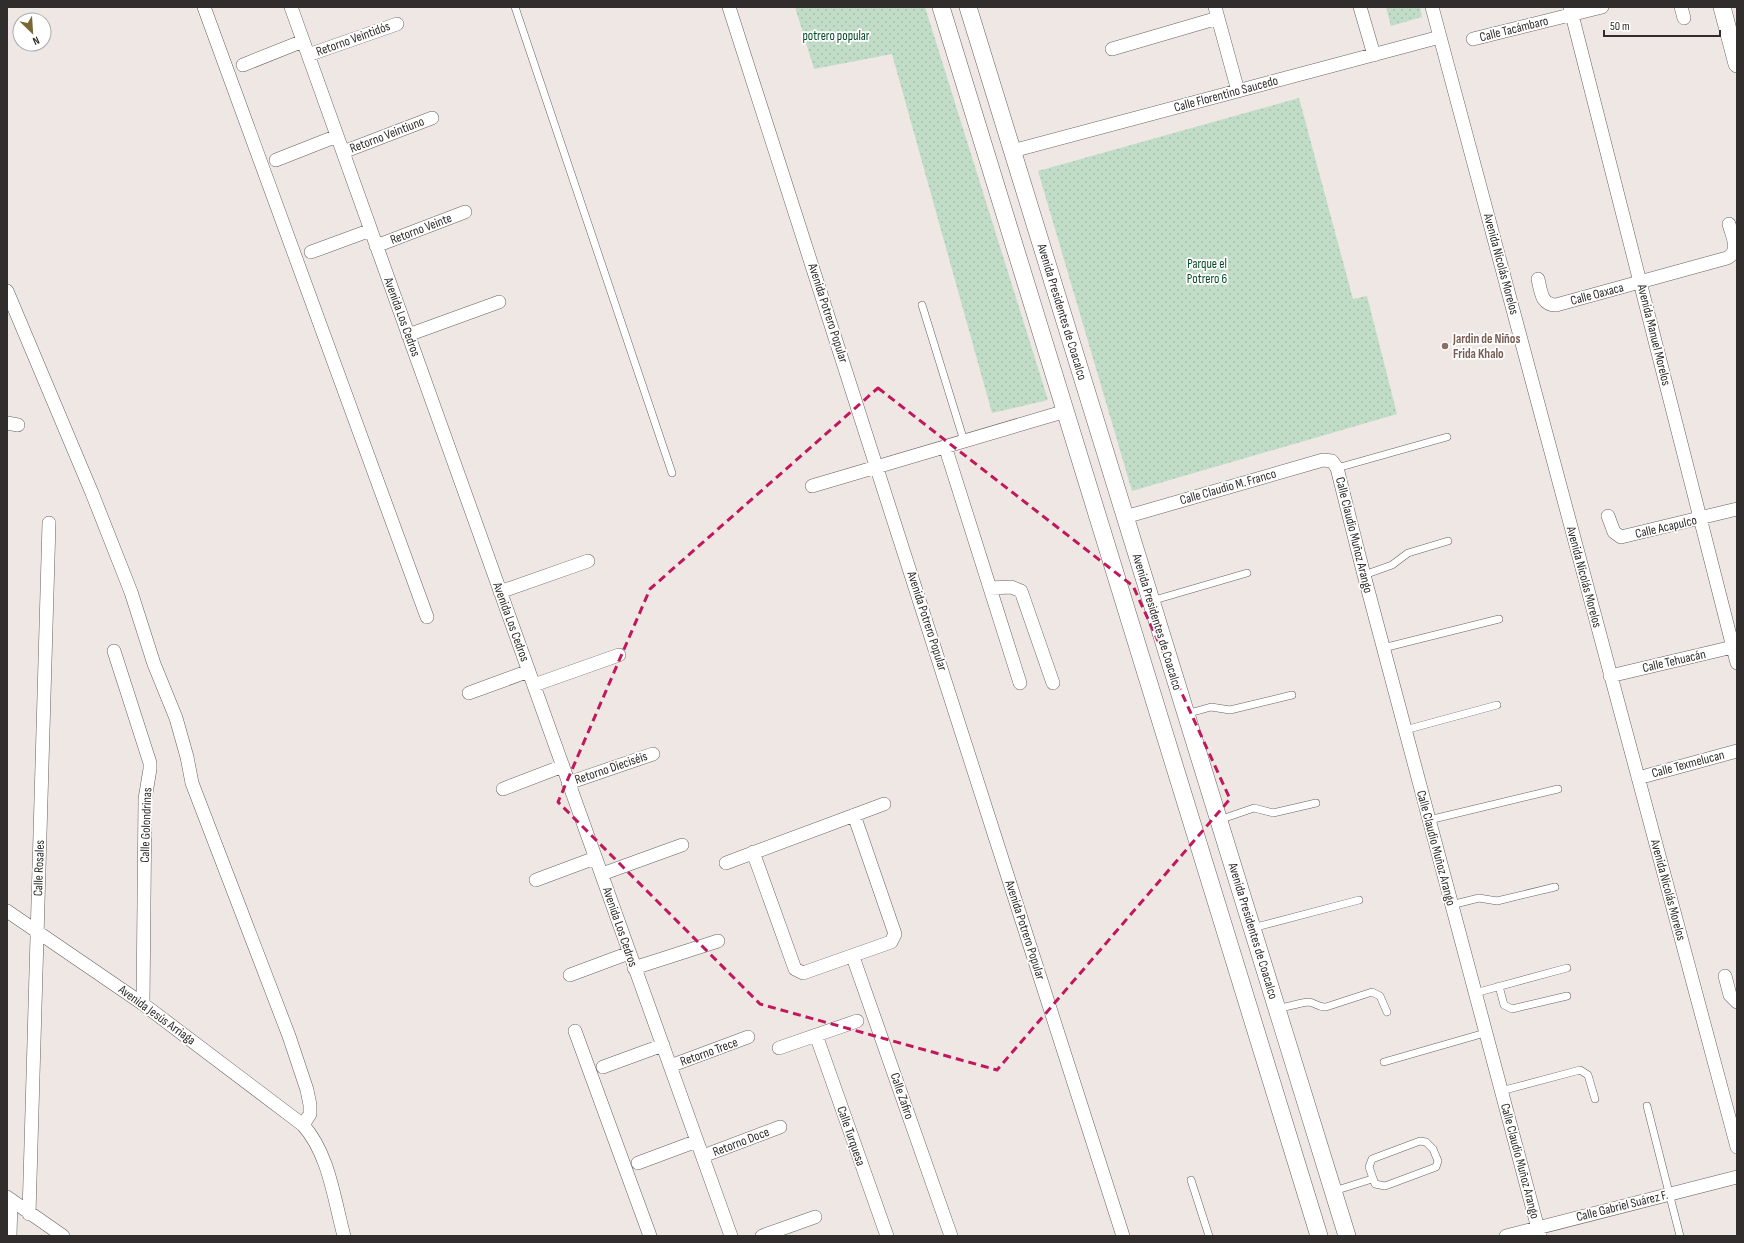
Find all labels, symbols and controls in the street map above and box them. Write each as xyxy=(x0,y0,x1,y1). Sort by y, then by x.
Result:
north arrow xyxy=(12,12,52,52)
scale bar xyxy=(1604,12,1720,38)
street label: Calle Tacámbaro xyxy=(1478,13,1550,45)
street label: Retorno Veintidós xyxy=(314,18,393,60)
text: 50 m xyxy=(1610,19,1630,34)
park label: potrero popular xyxy=(802,28,870,44)
text: N xyxy=(30,33,41,48)
street label: Calle Florentino Saucedo xyxy=(1172,72,1280,116)
street label: Retorno Veintiuno xyxy=(347,113,427,157)
street label: Retorno Veinte xyxy=(388,210,454,248)
street label: Avenida Nicolás Morelos xyxy=(1480,211,1522,317)
street label: Avenida Presidentes de Coacalco xyxy=(1033,241,1090,382)
park label: Parque el Potrero 6 xyxy=(1187,256,1227,287)
street label: Avenida Potrero Popular xyxy=(804,260,852,365)
street label: Avenida Los Cedros xyxy=(380,274,424,359)
street label: Calle Oaxaca xyxy=(1569,279,1625,309)
street label: Avenida Manuel Morelos xyxy=(1633,282,1674,388)
place label: Jardin de Niños Frida Khalo xyxy=(1452,331,1521,362)
marker: Jardin de Niños Frida Khalo xyxy=(1440,341,1450,351)
street label: Calle Claudio M. Franco xyxy=(1178,466,1278,508)
street label: Calle Claudio Muñoz Arango xyxy=(1332,475,1376,595)
street label: Calle Acapulco xyxy=(1634,512,1698,542)
street label: Avenida Nicolás Morelos xyxy=(1563,524,1605,630)
street label: Avenida Presidentes de Coacalco xyxy=(1128,551,1185,692)
street label: Avenida Potrero Popular xyxy=(903,568,951,673)
street label: Avenida Los Cedros xyxy=(489,579,533,664)
street label: Calle Tehuacán xyxy=(1641,646,1707,676)
street label: Calle Texmelucan xyxy=(1650,747,1726,781)
street label: Retorno Dieciséis xyxy=(573,748,650,788)
street label: Calle Golondrinas xyxy=(137,787,155,863)
street label: Calle Claudio Muñoz Arango xyxy=(1413,789,1459,907)
street label: Avenida Nicolás Morelos xyxy=(1647,837,1689,943)
street label: Calle Rosales xyxy=(30,839,48,896)
street label: Avenida Presidentes de Coacalco xyxy=(1224,860,1281,1001)
street label: Avenida Potrero Popular xyxy=(1001,877,1049,982)
street label: Avenida Los Cedros xyxy=(599,884,641,969)
street label: Avenida Jesús Arriaga xyxy=(114,981,199,1048)
street label: Retorno Trece xyxy=(678,1034,740,1070)
street label: Calle Zafiro xyxy=(887,1071,917,1121)
street label: Calle Claudio Muñoz Arango xyxy=(1497,1102,1543,1220)
street label: Calle Turquesa xyxy=(833,1104,869,1168)
street label: Retorno Doce xyxy=(710,1124,772,1160)
street label: Calle Gabriel Suárez F. xyxy=(1575,1187,1669,1225)

